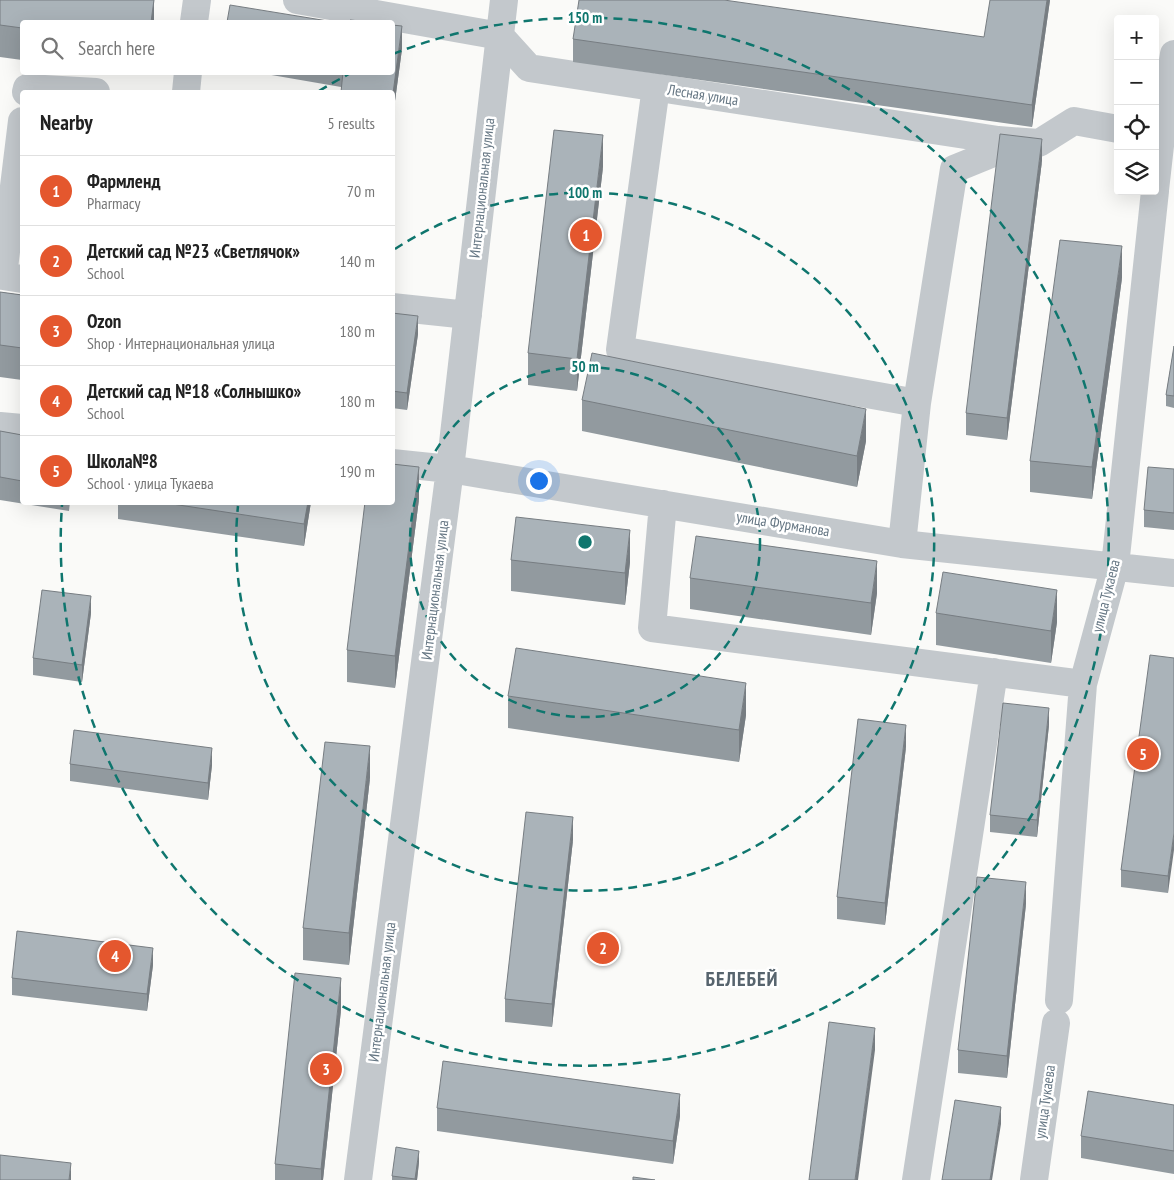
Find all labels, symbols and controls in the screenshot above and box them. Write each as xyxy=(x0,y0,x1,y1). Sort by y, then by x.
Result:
text: 150 m xyxy=(568,8,602,27)
map controls xyxy=(1114,15,1159,195)
button: + xyxy=(1114,15,1159,60)
search box xyxy=(20,20,395,75)
icon: search xyxy=(38,34,66,62)
text: Search here xyxy=(78,36,155,60)
button: − xyxy=(1114,60,1159,105)
street label: Лесная улица xyxy=(665,79,740,109)
button: locate xyxy=(1114,105,1159,150)
text: Nearby xyxy=(40,109,93,136)
text: 5 results xyxy=(328,113,375,133)
street label: Интернациональная улица xyxy=(465,117,498,259)
button: layers xyxy=(1114,150,1159,195)
text: Фармленд xyxy=(87,169,160,193)
text: 1 xyxy=(52,181,60,201)
text: 70 m xyxy=(347,181,375,201)
text: 100 m xyxy=(568,183,602,202)
text: Pharmacy xyxy=(87,193,140,213)
pin: 1 xyxy=(570,216,602,254)
text: Детский сад №23 «Светлячок» xyxy=(87,239,300,263)
text: 2 xyxy=(52,251,60,271)
text: 140 m xyxy=(340,251,375,271)
text: School xyxy=(87,263,124,283)
text: Ozon xyxy=(87,309,121,333)
text: 3 xyxy=(52,321,60,341)
text: 180 m xyxy=(340,321,375,341)
text: Shop · Интернациональная улица xyxy=(87,333,275,353)
text: 50 m xyxy=(571,357,599,376)
text: Детский сад №18 «Солнышко» xyxy=(87,379,301,403)
text: 4 xyxy=(52,391,60,411)
text: 180 m xyxy=(340,391,375,411)
text: School xyxy=(87,403,124,423)
text: Школа№8 xyxy=(87,449,158,473)
text: 5 xyxy=(52,461,60,481)
text: 190 m xyxy=(340,461,375,481)
your location xyxy=(526,468,552,494)
text: School · улица Тукаева xyxy=(87,473,214,493)
street label: улица Фурманова xyxy=(735,507,831,540)
street label: Интернациональная улица xyxy=(417,519,453,661)
centre of rings xyxy=(576,533,594,551)
street label: улица Тукаева xyxy=(1087,557,1124,634)
pin: 5 xyxy=(1127,735,1159,773)
street label: Интернациональная улица xyxy=(364,921,400,1063)
pin: 2 xyxy=(587,929,619,967)
pin: 4 xyxy=(99,937,131,975)
district label: БЕЛЕБЕЙ xyxy=(705,966,779,992)
pin: 3 xyxy=(310,1050,342,1088)
street label: улица Тукаева xyxy=(1030,1064,1059,1140)

